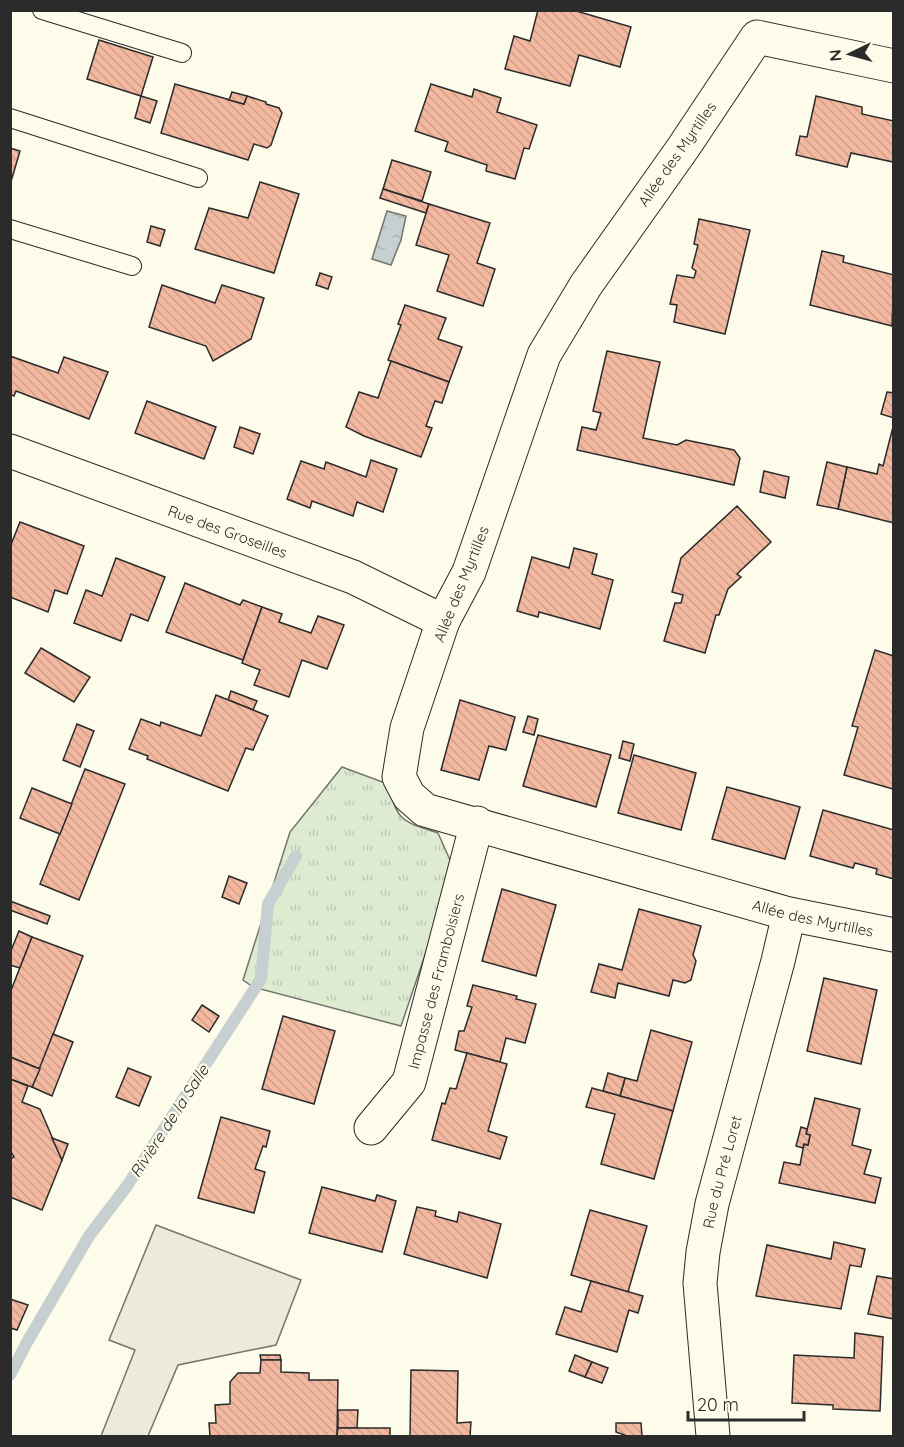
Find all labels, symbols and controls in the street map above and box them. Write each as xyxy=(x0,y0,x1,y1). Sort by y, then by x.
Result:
north arrow xyxy=(820,24,880,84)
text: N xyxy=(825,49,846,62)
street label: Allée des Myrtilles xyxy=(634,98,720,210)
street label: Rue des Groseilles xyxy=(165,500,290,562)
street label: Allée des Myrtilles xyxy=(429,523,493,645)
street label: Impasse des Framboisiers xyxy=(403,891,468,1071)
street label: Allée des Myrtilles xyxy=(750,895,875,940)
water label: Rivière de la Salle xyxy=(125,1060,213,1181)
street label: Rue du Pré Loret xyxy=(698,1113,745,1230)
scale bar xyxy=(688,1384,804,1422)
text: 20 m xyxy=(697,1393,739,1416)

